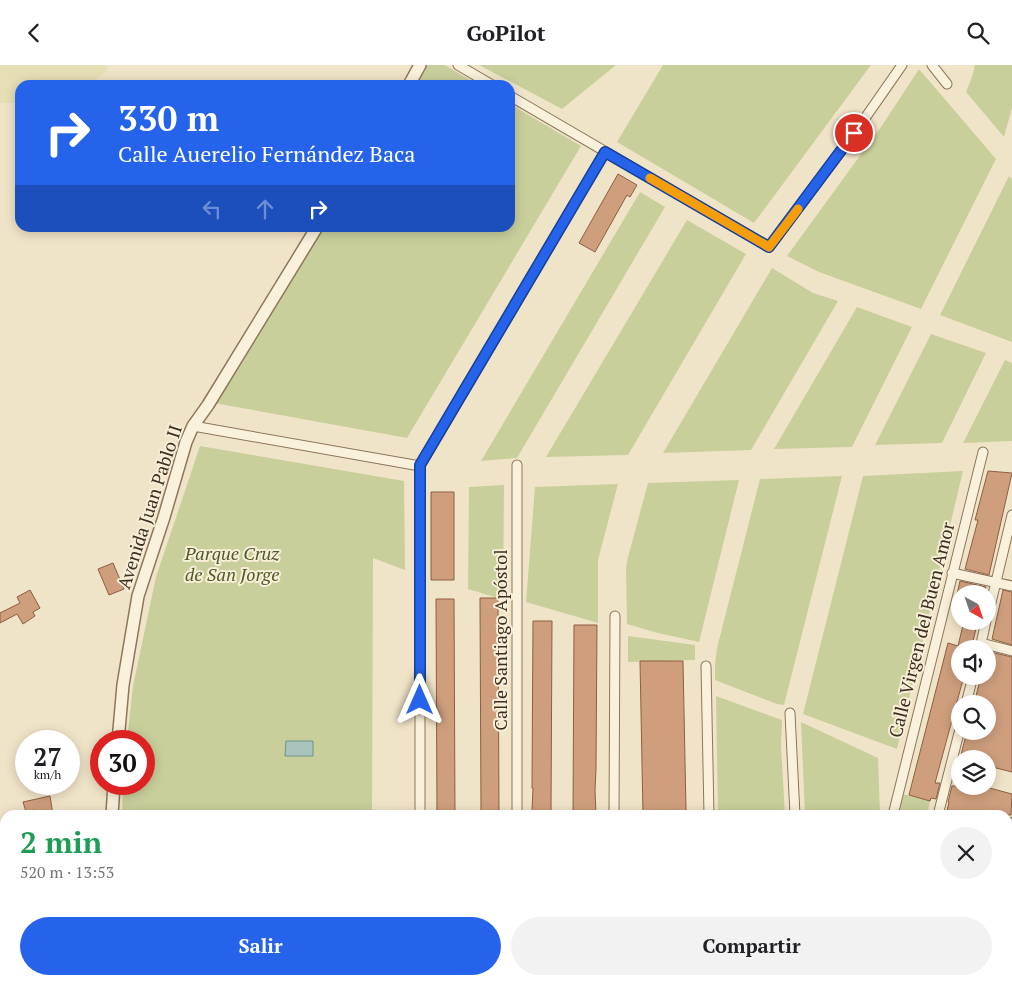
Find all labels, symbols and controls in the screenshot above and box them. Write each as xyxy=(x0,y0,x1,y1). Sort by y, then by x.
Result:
text: GoPilot xyxy=(466,18,546,47)
icon: back xyxy=(20,19,48,47)
icon: search xyxy=(964,19,992,47)
text: 330 m xyxy=(118,95,219,141)
icon: right xyxy=(35,100,100,165)
pin xyxy=(833,112,875,154)
icon: arrive xyxy=(840,119,868,147)
text: Calle Auerelio Fernández Baca xyxy=(118,139,415,168)
icon: left xyxy=(198,195,226,223)
icon: ahead xyxy=(251,195,279,223)
icon: right xyxy=(304,195,332,223)
street label: Avenida Juan Pablo II xyxy=(111,422,187,592)
street label: Calle Virgen del Buen Amor xyxy=(883,519,959,740)
park label: Parque Cruz de San Jorge xyxy=(184,541,280,586)
street label: Calle Santiago Apóstol xyxy=(488,549,512,731)
north arrow xyxy=(951,585,996,630)
map controls xyxy=(951,585,996,795)
button: sound xyxy=(951,640,996,685)
position arrow xyxy=(393,673,445,725)
button: search xyxy=(951,695,996,740)
speed limit sign: 30 xyxy=(90,730,155,795)
text: 27 xyxy=(33,740,62,773)
button: layers xyxy=(951,750,996,795)
text: km/h xyxy=(34,767,61,782)
text: 2 min xyxy=(20,822,102,862)
button: close xyxy=(940,827,992,879)
text: 520 m · 13:53 xyxy=(20,861,114,883)
button: Salir xyxy=(20,917,501,975)
button: Compartir xyxy=(511,917,992,975)

